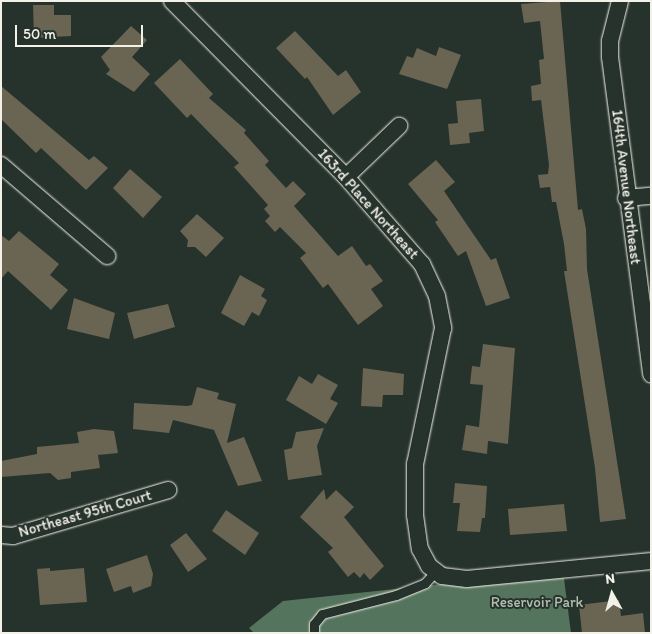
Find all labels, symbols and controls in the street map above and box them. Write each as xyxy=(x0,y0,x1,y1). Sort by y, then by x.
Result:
scale bar xyxy=(18,15,145,47)
text: 50 m xyxy=(23,25,56,43)
street label: 164th Avenue Northeast xyxy=(608,109,644,265)
street label: 163rd Place Northeast xyxy=(313,145,423,263)
street label: Northeast 95th Court xyxy=(16,486,154,542)
north arrow xyxy=(587,569,637,619)
text: N xyxy=(604,570,616,588)
park label: Reservoir Park xyxy=(491,594,583,612)

